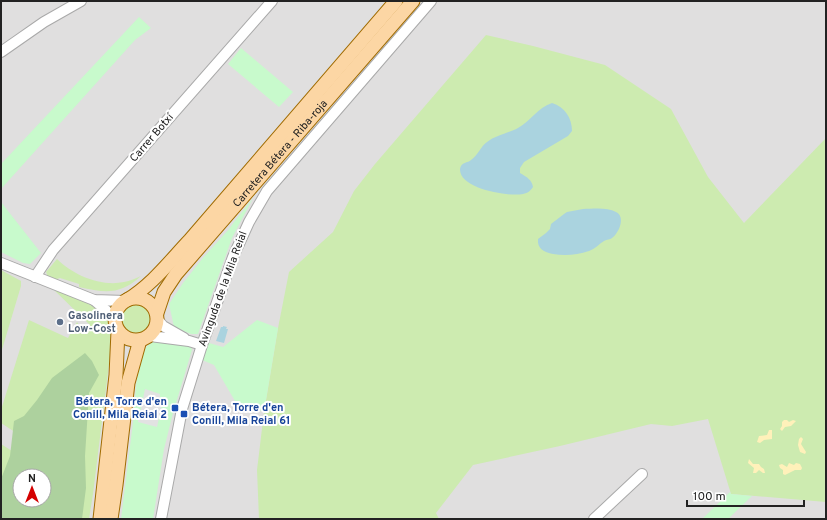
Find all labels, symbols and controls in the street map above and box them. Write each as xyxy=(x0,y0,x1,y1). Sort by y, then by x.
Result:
street label: Carretera Bétera - Riba-roja xyxy=(230,97,331,210)
street label: Carrer Botxí xyxy=(127,110,178,165)
street label: Avinguda de la Mila Reial xyxy=(196,229,250,349)
place label: Gasolinera Low-Cost xyxy=(68,309,123,336)
marker: Gasolinera Low-Cost xyxy=(55,317,65,327)
place label: Bétera, Torre d'en Conill, Mila Reial 2 xyxy=(73,395,167,422)
place label: Bétera, Torre d'en Conill, Mila Reial 61 xyxy=(192,401,290,428)
marker: Bétera, Torre d'en Conill, Mila Reial 2 xyxy=(170,403,180,413)
marker: Bétera, Torre d'en Conill, Mila Reial 61 xyxy=(179,409,189,419)
north arrow xyxy=(12,468,52,508)
text: N xyxy=(28,472,36,486)
scale bar xyxy=(687,482,804,508)
text: 100 m xyxy=(693,489,726,505)

